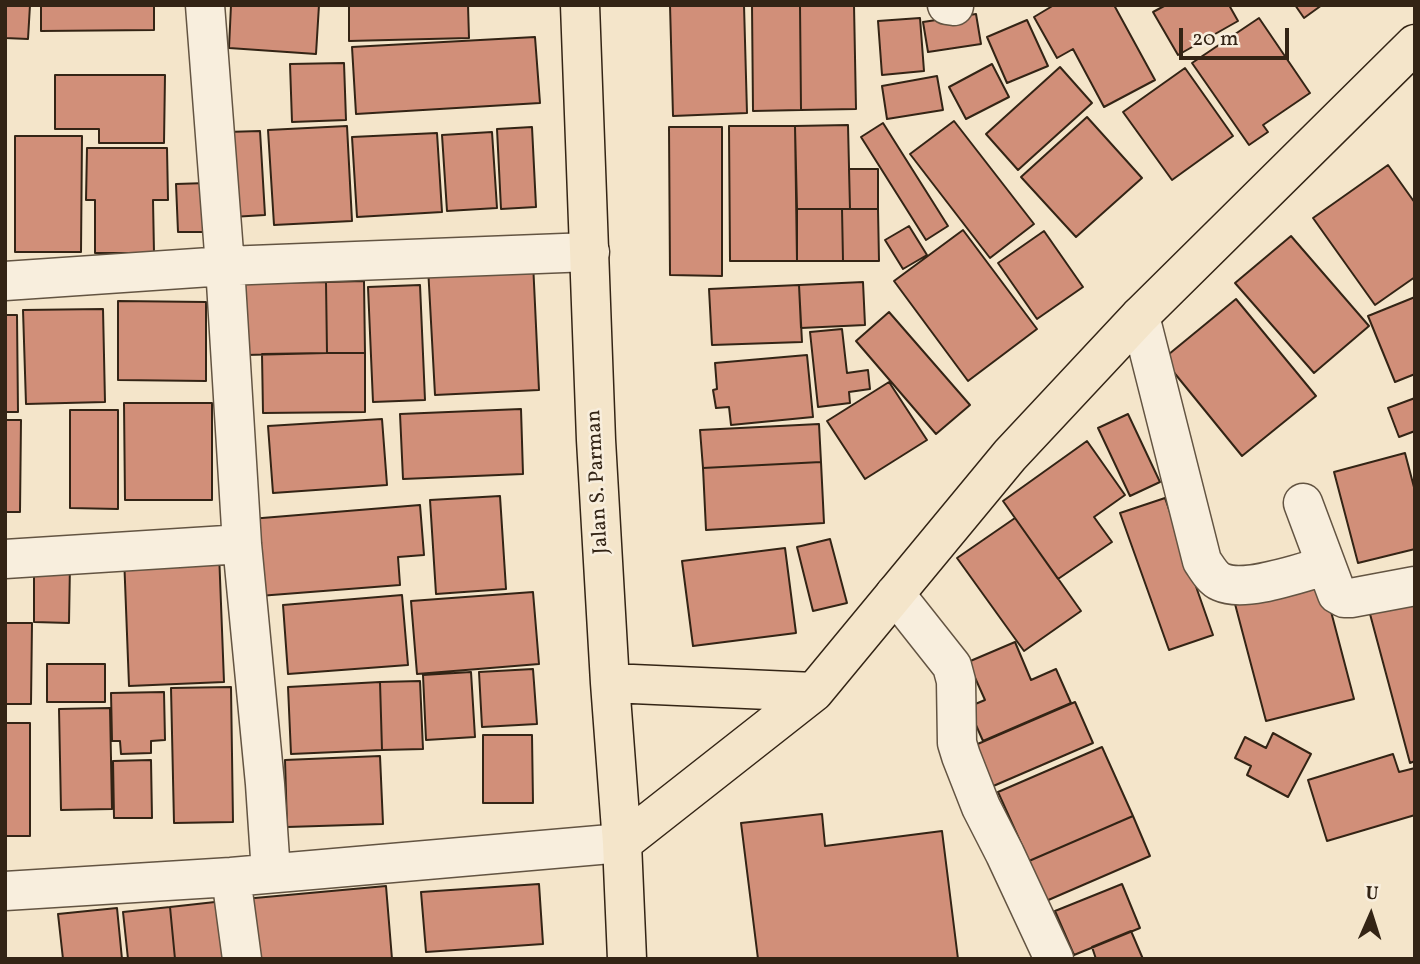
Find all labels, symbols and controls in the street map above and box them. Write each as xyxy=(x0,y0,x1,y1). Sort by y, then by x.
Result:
scale bar xyxy=(1182,14,1292,58)
text: 20 m xyxy=(1192,25,1238,54)
street label: Jalan S. Parman xyxy=(583,409,615,555)
north arrow xyxy=(1336,880,1406,950)
text: U xyxy=(1365,881,1379,907)

